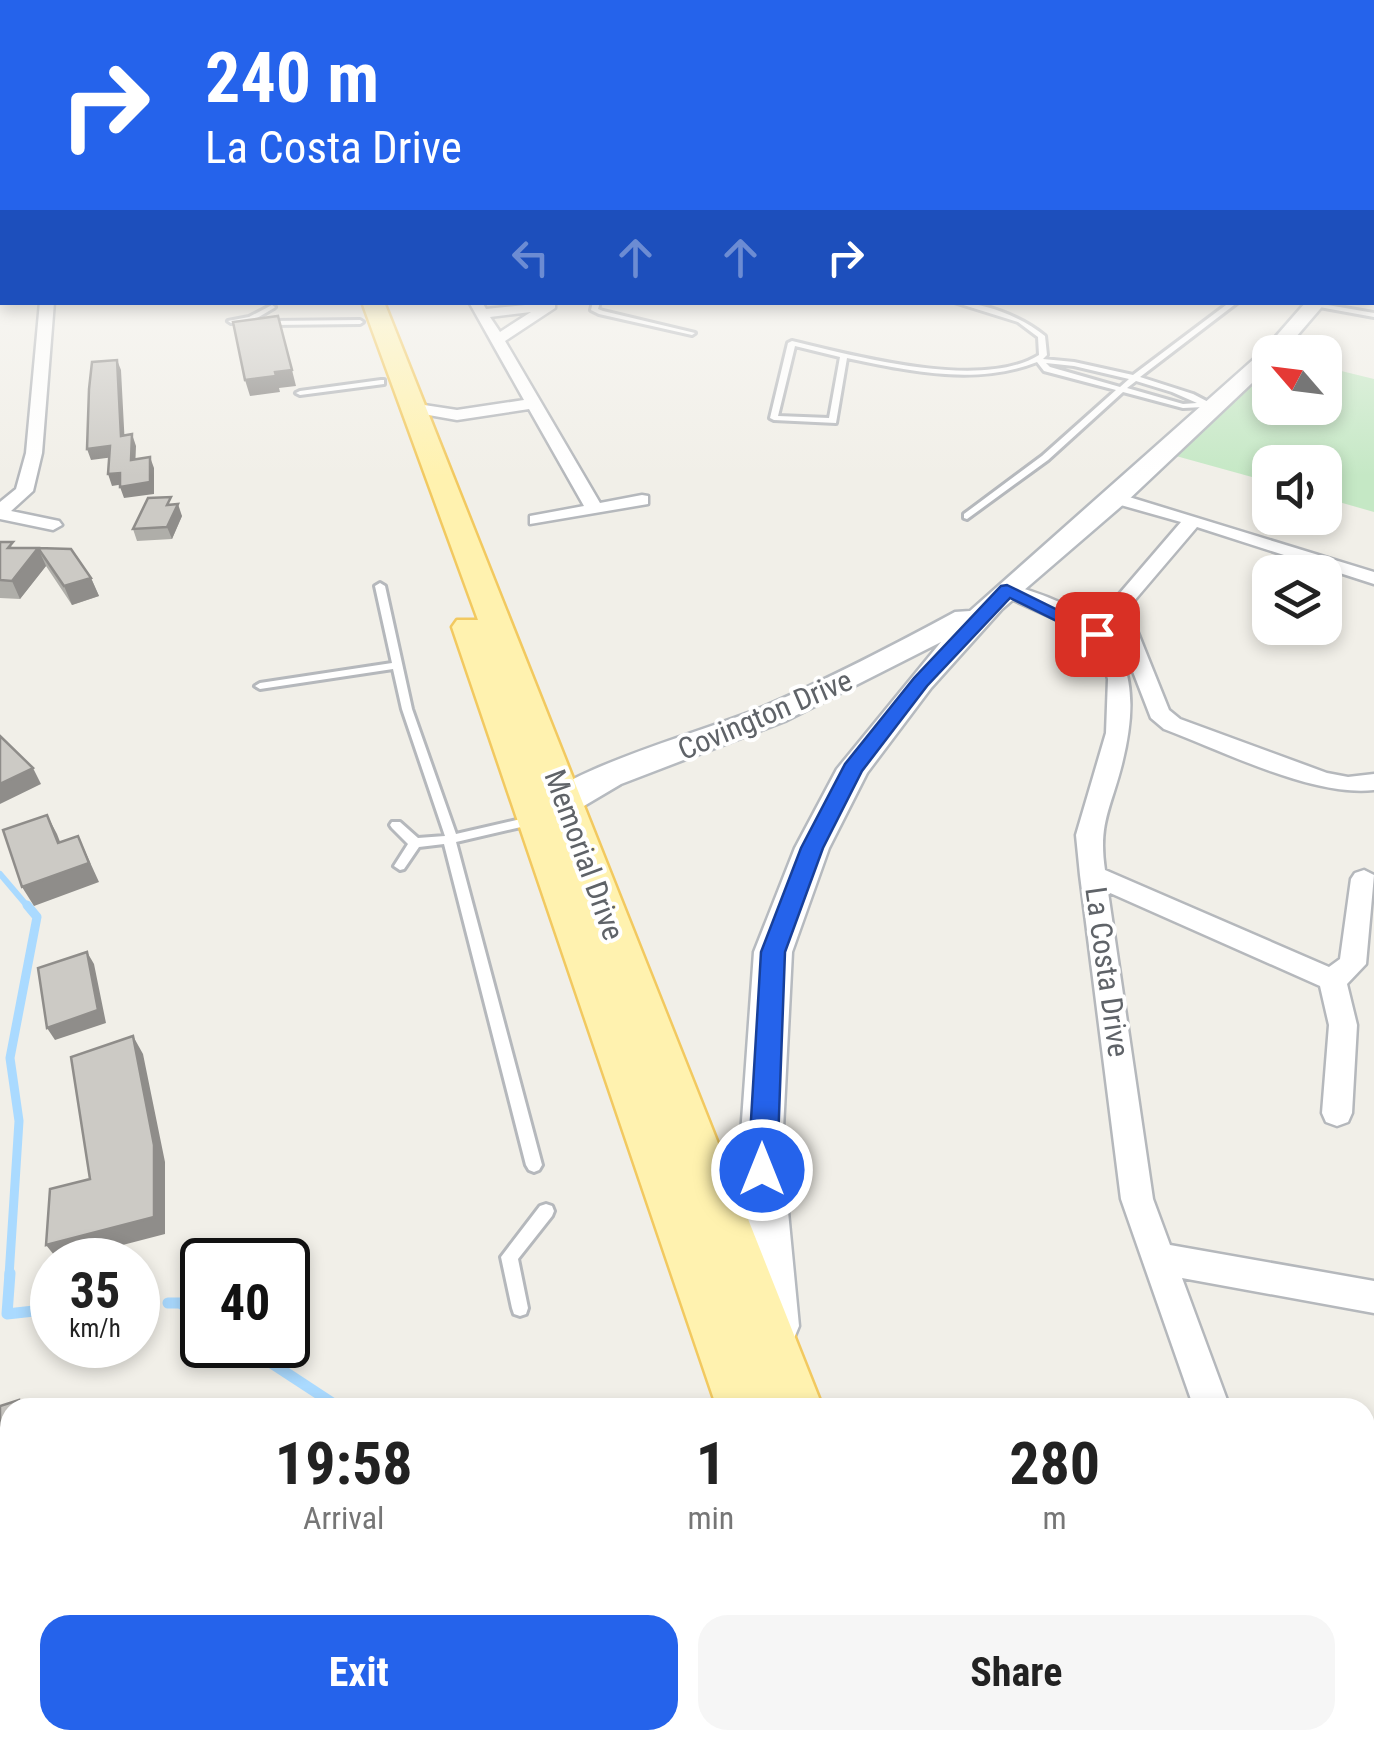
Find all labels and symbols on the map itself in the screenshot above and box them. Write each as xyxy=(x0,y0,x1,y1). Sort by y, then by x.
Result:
north arrow xyxy=(1252,335,1342,425)
pin xyxy=(1055,592,1140,677)
street label: Covington Drive xyxy=(672,662,857,767)
street label: Memorial Drive xyxy=(538,765,631,945)
street label: La Costa Drive xyxy=(1078,885,1137,1059)
position arrow xyxy=(710,1118,814,1222)
speed limit sign: 40 xyxy=(180,1238,310,1368)

